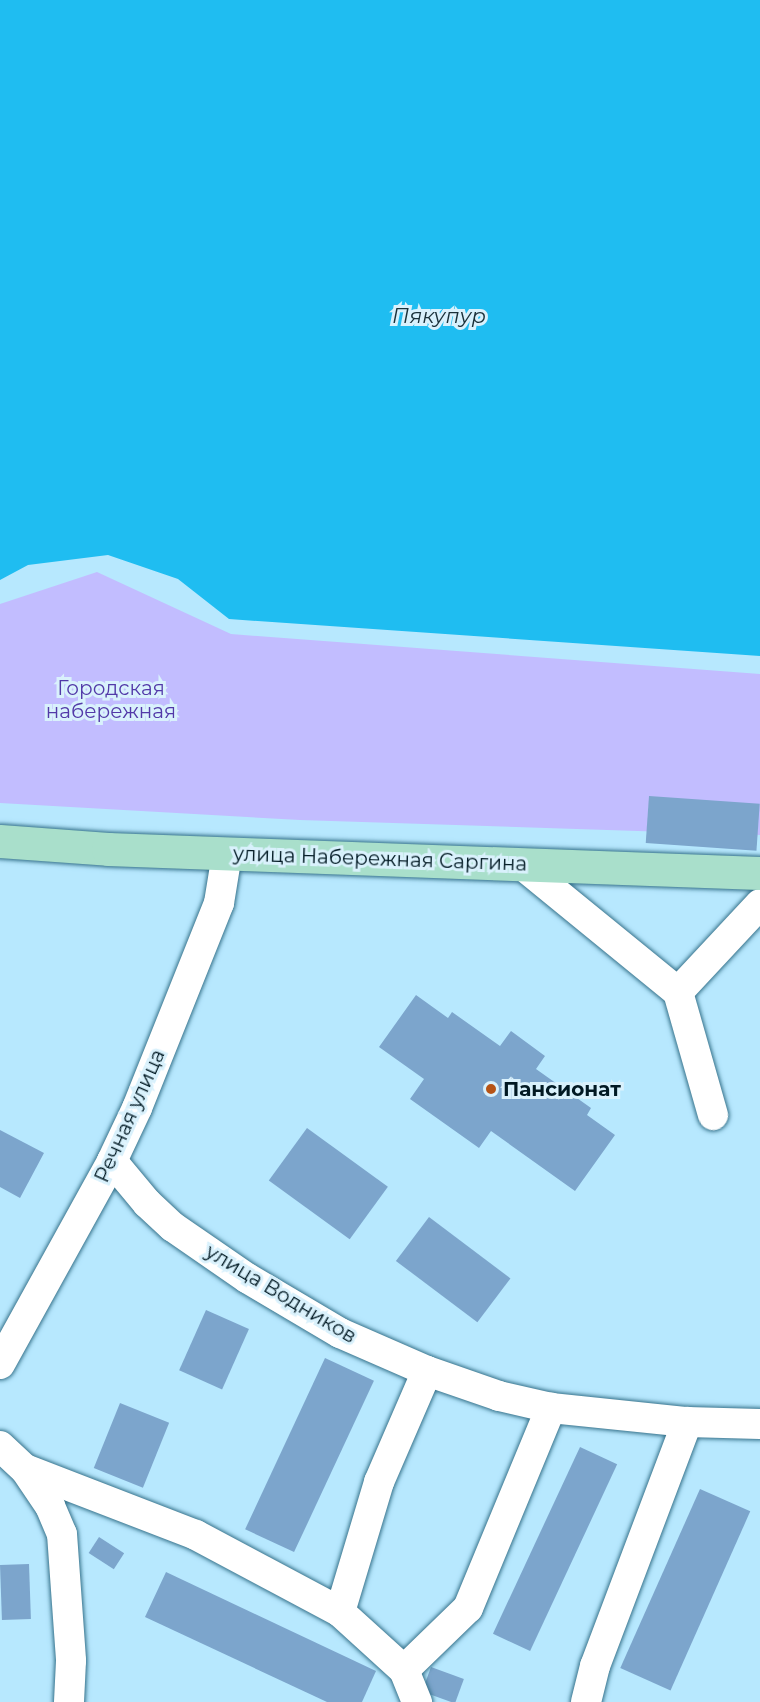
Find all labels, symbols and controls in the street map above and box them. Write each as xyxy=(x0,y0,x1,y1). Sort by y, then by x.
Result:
water label: Пякупур xyxy=(392,303,486,329)
park label: Городская набережная xyxy=(46,676,176,723)
street label: улица Набережная Саргина xyxy=(233,842,527,876)
street label: Речная улица xyxy=(90,1046,170,1186)
place label: Пансионат xyxy=(503,1077,621,1101)
marker: Пансионат xyxy=(484,1082,498,1096)
street label: улица Водников xyxy=(201,1239,361,1349)

